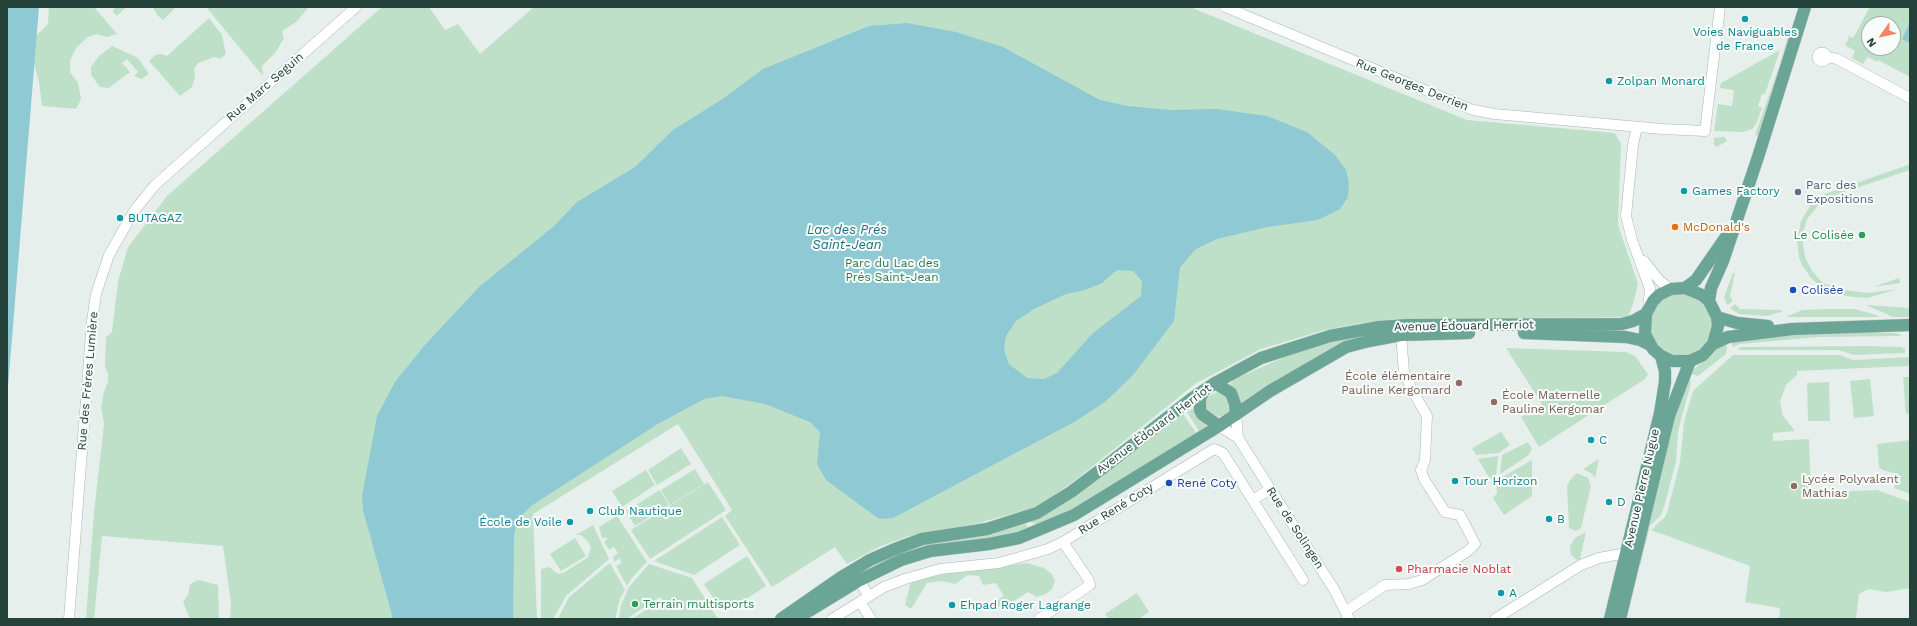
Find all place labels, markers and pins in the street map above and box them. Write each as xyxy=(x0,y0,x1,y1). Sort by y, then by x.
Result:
marker: Voies Naviguables de France xyxy=(1740,14,1750,24)
place label: Voies Naviguables de France xyxy=(1693,25,1797,53)
place label: Zolpan Monard xyxy=(1617,74,1705,88)
marker: Zolpan Monard xyxy=(1604,76,1614,86)
place label: Parc des Expositions xyxy=(1806,178,1873,206)
place label: Games Factory xyxy=(1692,184,1780,198)
marker: Games Factory xyxy=(1679,186,1689,196)
marker: Parc des Expositions xyxy=(1793,187,1803,197)
place label: BUTAGAZ xyxy=(128,211,182,225)
marker: BUTAGAZ xyxy=(115,213,125,223)
place label: McDonald's xyxy=(1683,220,1750,234)
marker: McDonald's xyxy=(1670,222,1680,232)
place label: Le Colisée xyxy=(1794,228,1854,242)
marker: Le Colisée xyxy=(1857,230,1867,240)
place label: Colisée xyxy=(1801,283,1843,297)
marker: Colisée xyxy=(1788,285,1798,295)
place label: École élémentaire Pauline Kergomard xyxy=(1341,369,1451,397)
marker: École élémentaire Pauline Kergomard xyxy=(1454,378,1464,388)
place label: École Maternelle Pauline Kergomar xyxy=(1502,388,1604,416)
marker: École Maternelle Pauline Kergomar xyxy=(1489,397,1499,407)
place label: C xyxy=(1599,433,1607,447)
marker: C xyxy=(1586,435,1596,445)
place label: Lycée Polyvalent Mathias xyxy=(1802,472,1899,500)
place label: Tour Horizon xyxy=(1463,474,1537,488)
place label: René Coty xyxy=(1177,476,1237,490)
marker: Tour Horizon xyxy=(1450,476,1460,486)
marker: René Coty xyxy=(1164,478,1174,488)
marker: Lycée Polyvalent Mathias xyxy=(1789,481,1799,491)
place label: D xyxy=(1617,495,1626,509)
marker: D xyxy=(1604,497,1614,507)
place label: Club Nautique xyxy=(598,504,682,518)
marker: Club Nautique xyxy=(585,506,595,516)
place label: B xyxy=(1557,512,1565,526)
marker: B xyxy=(1544,514,1554,524)
place label: École de Voile xyxy=(479,515,562,529)
marker: École de Voile xyxy=(565,517,575,527)
place label: Pharmacie Noblat xyxy=(1407,562,1511,576)
marker: Pharmacie Noblat xyxy=(1394,564,1404,574)
place label: A xyxy=(1509,586,1517,600)
marker: A xyxy=(1496,588,1506,598)
place label: Terrain multisports xyxy=(643,597,754,611)
place label: Ehpad Roger Lagrange xyxy=(960,598,1091,612)
marker: Terrain multisports xyxy=(630,599,640,609)
marker: Ehpad Roger Lagrange xyxy=(947,600,957,610)

